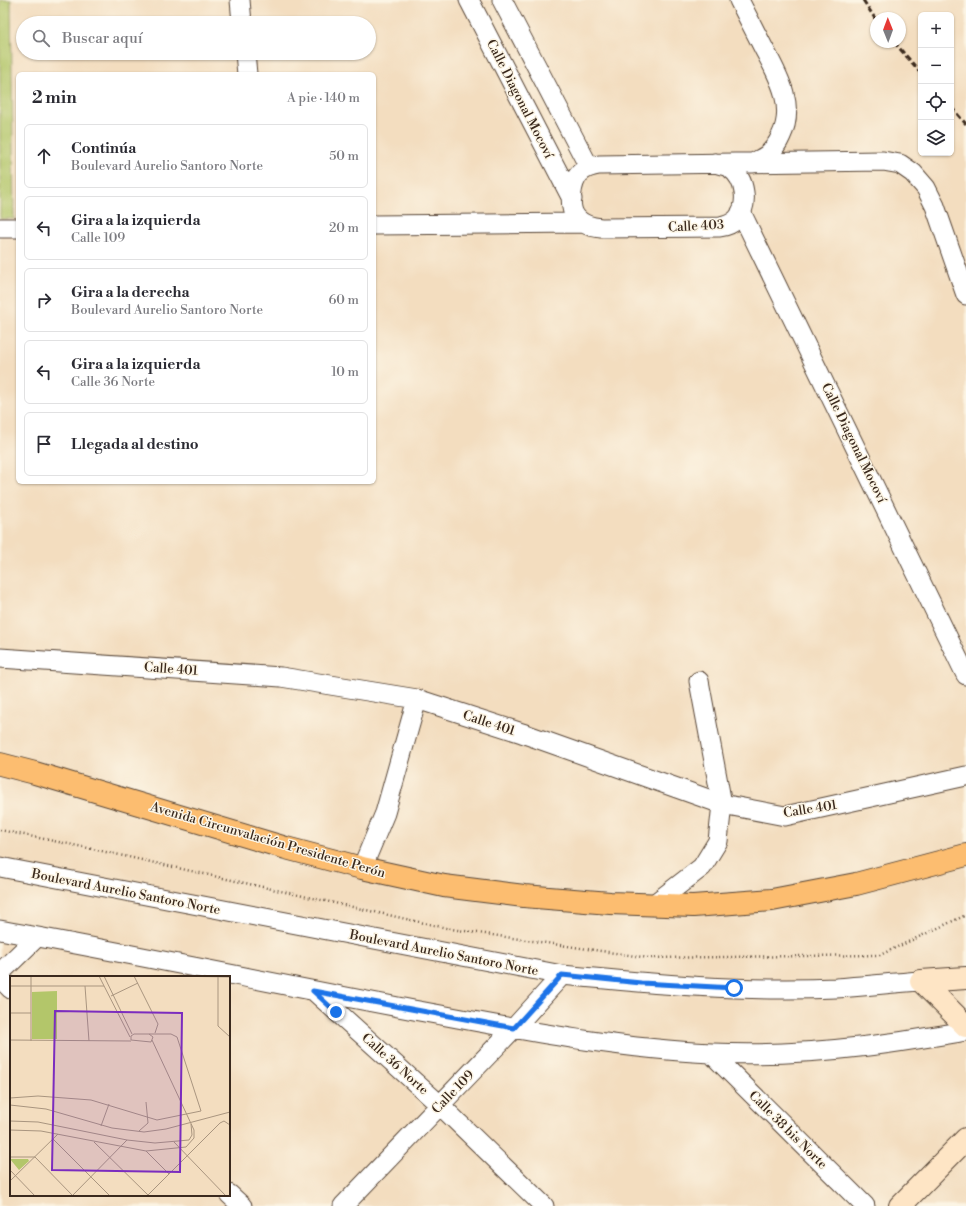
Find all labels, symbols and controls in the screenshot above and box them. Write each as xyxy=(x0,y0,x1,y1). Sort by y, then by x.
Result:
north arrow xyxy=(870,12,906,48)
map controls xyxy=(918,12,954,156)
button: + xyxy=(918,12,954,48)
search box xyxy=(16,16,376,60)
icon: search xyxy=(30,27,52,49)
text: Buscar aquí xyxy=(62,29,143,48)
street label: Calle Diagonal Mocoví xyxy=(483,37,557,162)
button: − xyxy=(918,48,954,84)
button: locate xyxy=(918,84,954,120)
text: 2 min xyxy=(32,87,77,109)
text: A pie · 140 m xyxy=(287,90,360,106)
button: layers xyxy=(918,120,954,156)
text: Continúa xyxy=(71,139,136,158)
icon: ahead xyxy=(33,145,55,167)
text: 50 m xyxy=(329,148,359,164)
text: Boulevard Aurelio Santoro Norte xyxy=(71,158,263,174)
text: Gira a la izquierda xyxy=(71,211,201,230)
icon: left xyxy=(33,217,55,239)
street label: Calle 403 xyxy=(668,217,724,235)
text: 20 m xyxy=(329,220,359,236)
text: Calle 109 xyxy=(71,230,125,246)
text: Gira a la derecha xyxy=(71,283,190,302)
icon: right xyxy=(33,289,55,311)
text: 60 m xyxy=(328,292,359,308)
text: Boulevard Aurelio Santoro Norte xyxy=(71,302,263,318)
text: Gira a la izquierda xyxy=(71,355,201,374)
icon: left xyxy=(33,361,55,383)
text: 10 m xyxy=(331,364,359,380)
text: Calle 36 Norte xyxy=(71,374,155,390)
street label: Calle Diagonal Mocoví xyxy=(818,380,890,506)
icon: arrive xyxy=(33,433,55,455)
text: Llegada al destino xyxy=(71,435,199,454)
street label: Calle 401 xyxy=(144,659,199,679)
street label: Calle 401 xyxy=(461,707,518,739)
street label: Calle 401 xyxy=(782,797,838,821)
street label: Avenida Circunvalación Presidente Perón xyxy=(148,798,388,881)
street label: Boulevard Aurelio Santoro Norte xyxy=(29,866,222,918)
street label: Boulevard Aurelio Santoro Norte xyxy=(347,927,540,979)
inset map xyxy=(10,976,230,1196)
route start xyxy=(725,979,743,997)
route end xyxy=(327,1003,345,1021)
street label: Calle 36 Norte xyxy=(358,1030,432,1098)
street label: Calle 109 xyxy=(428,1067,478,1117)
street label: Calle 38 bis Norte xyxy=(745,1087,831,1173)

